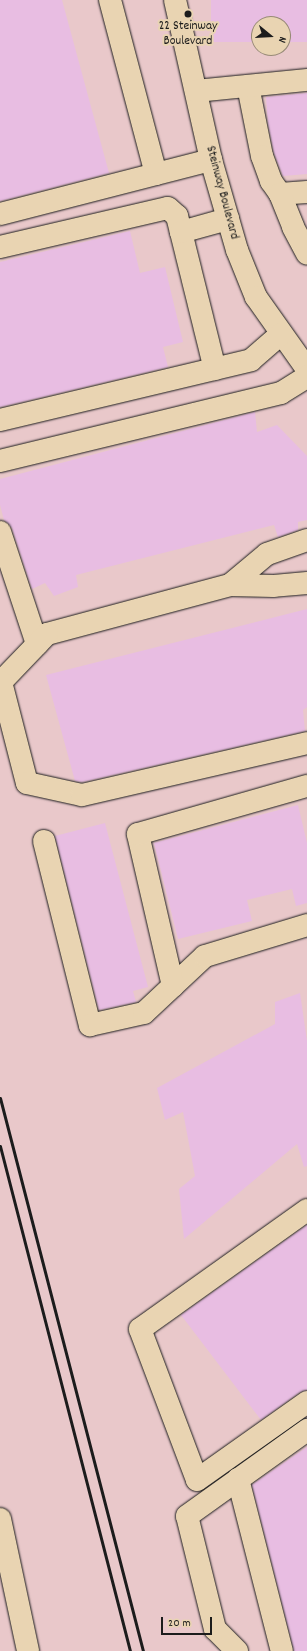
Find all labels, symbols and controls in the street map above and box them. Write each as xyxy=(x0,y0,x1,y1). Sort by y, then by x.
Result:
marker: 22 Steinway Boulevard xyxy=(183,9,193,19)
north arrow xyxy=(251,16,291,56)
place label: 22 Steinway Boulevard xyxy=(159,20,217,51)
text: N xyxy=(273,34,290,44)
street label: Steinway Boulevard xyxy=(201,145,241,241)
scale bar xyxy=(163,1609,214,1635)
text: 20 m xyxy=(168,1615,191,1632)

